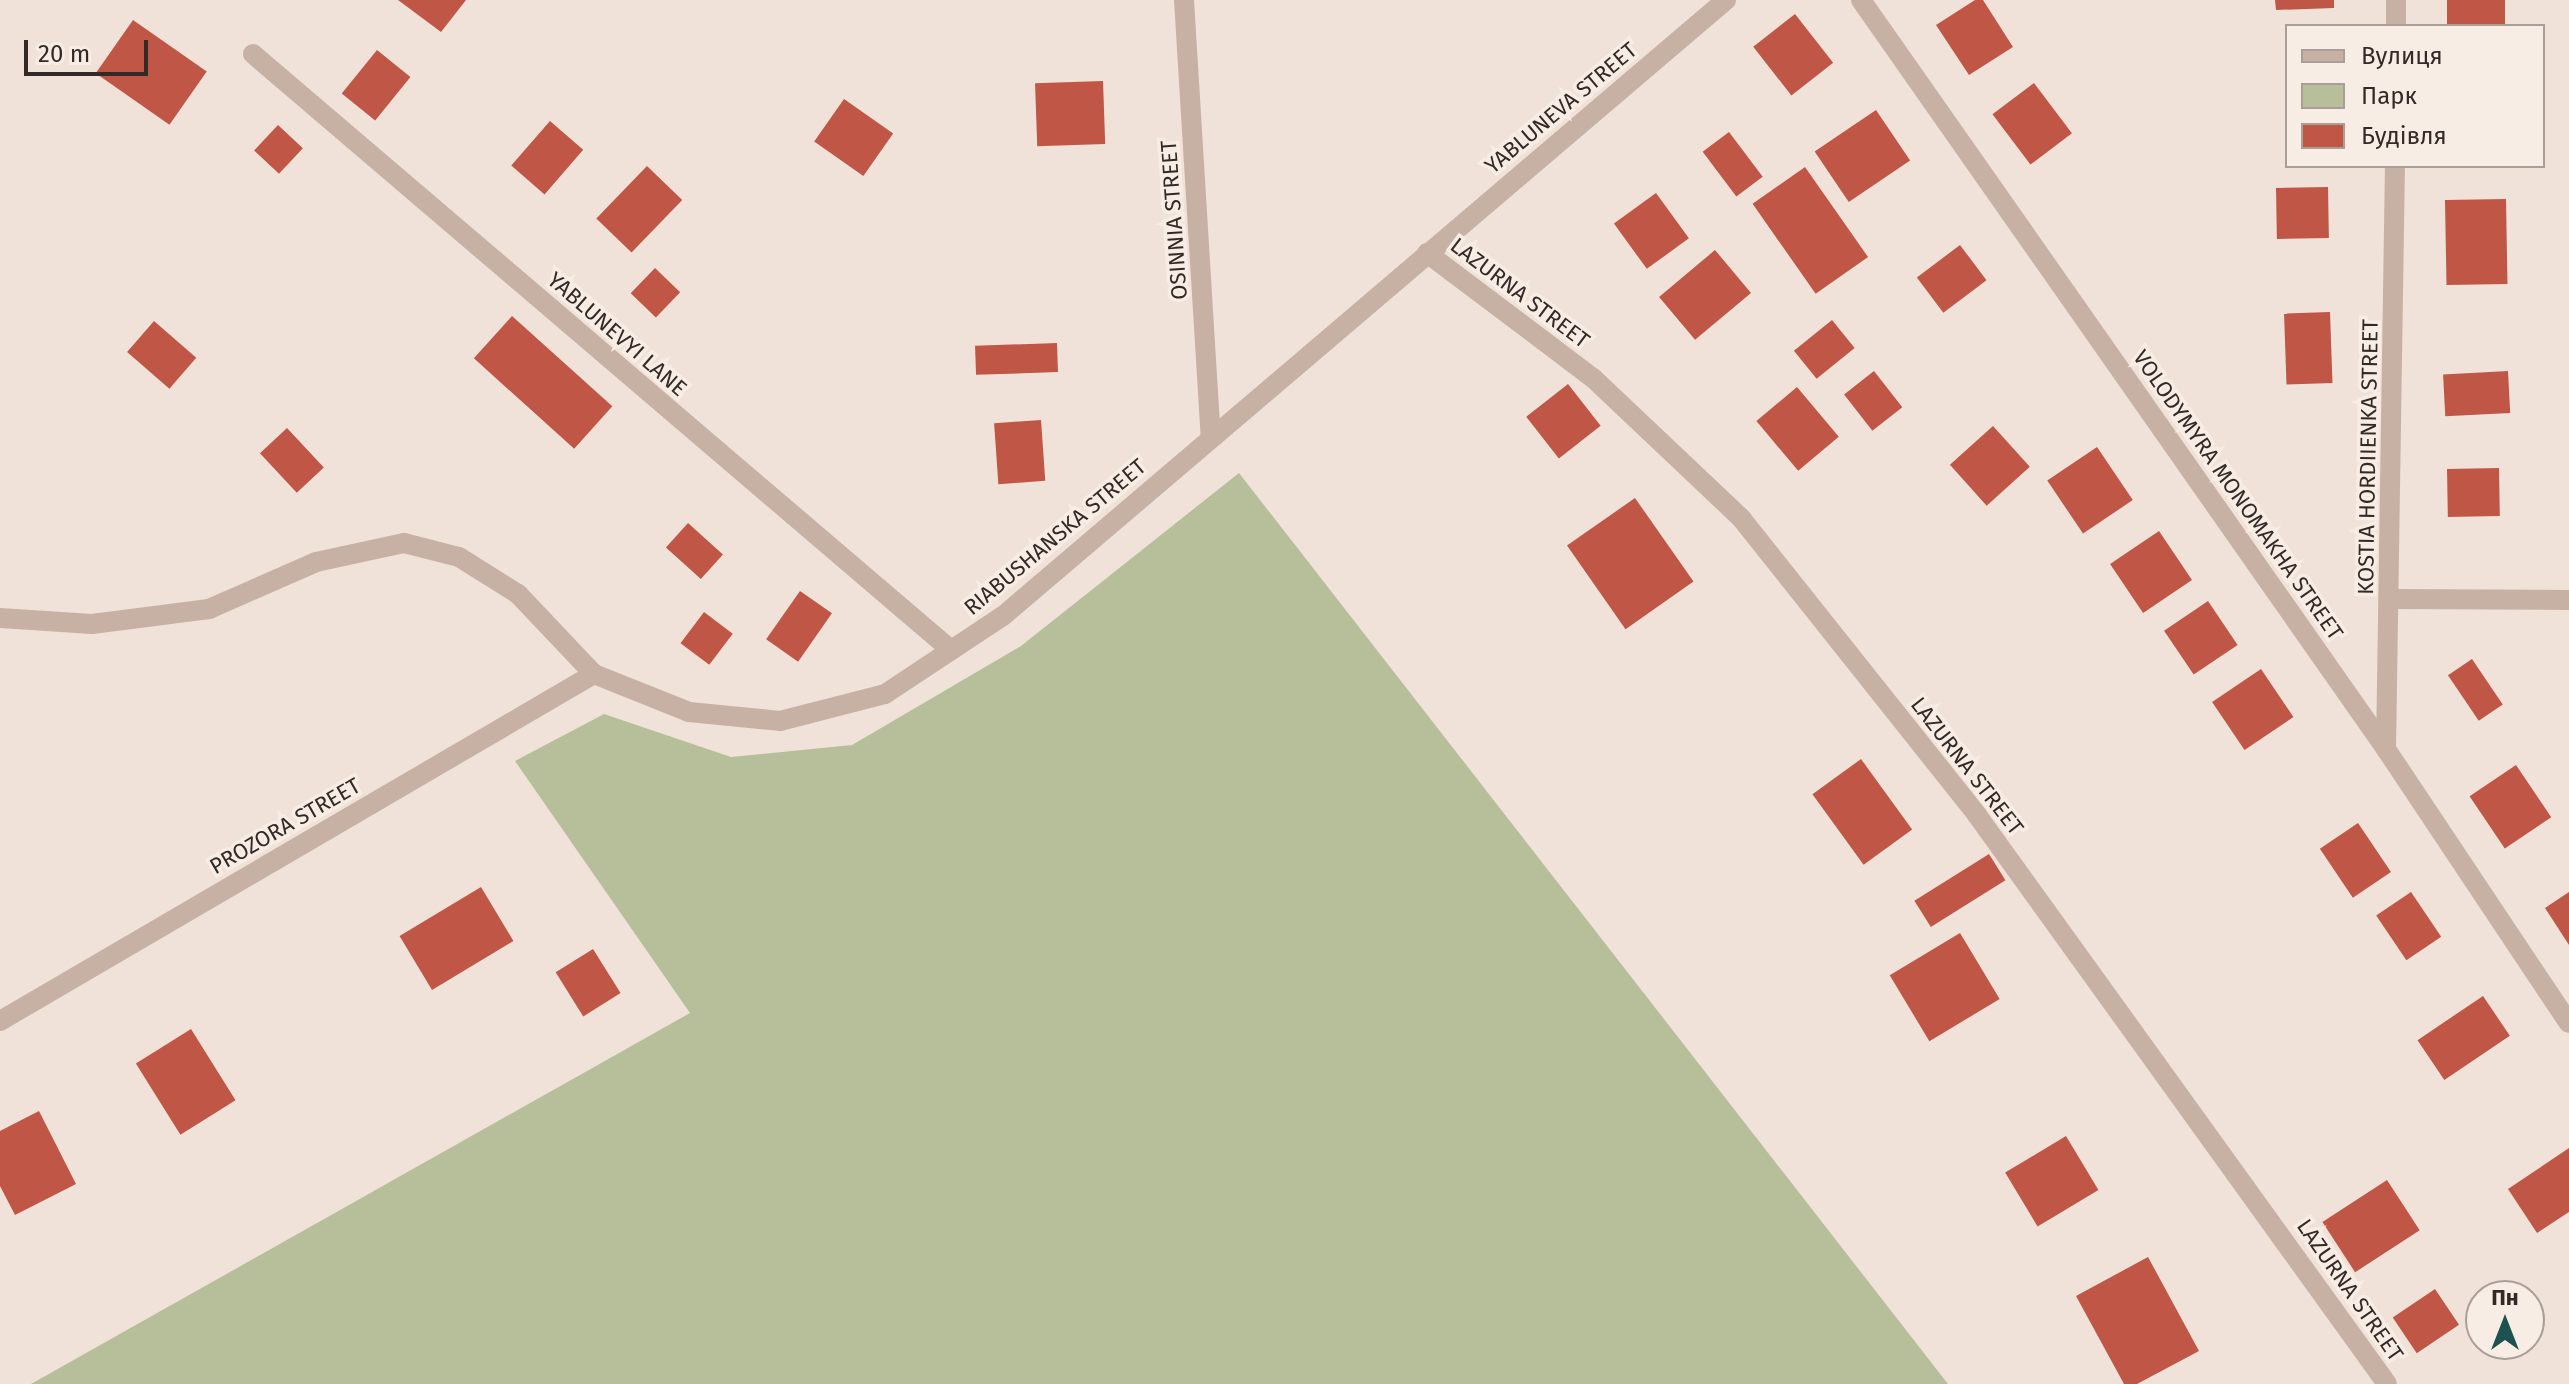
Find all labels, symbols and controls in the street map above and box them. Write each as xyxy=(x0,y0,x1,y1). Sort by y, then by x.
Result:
scale bar xyxy=(28,24,152,74)
legend xyxy=(2285,24,2545,168)
street label: YABLUNEVA STREET xyxy=(1480,37,1642,179)
text: 20 m xyxy=(38,40,90,68)
text: Вулиця xyxy=(2361,42,2443,70)
text: Парк xyxy=(2361,82,2417,110)
text: Будівля xyxy=(2361,122,2447,150)
street label: OSINNIA STREET xyxy=(1155,139,1193,301)
street label: LAZURNA STREET xyxy=(1445,232,1595,354)
street label: YABLUNEVYI LANE xyxy=(542,266,692,402)
street label: KOSTIA HORDIIENKA STREET xyxy=(2352,319,2384,595)
street label: VOLODYMYRA MONOMAKHA STREET xyxy=(2127,345,2349,645)
street label: RIABUSHANSKA STREET xyxy=(959,453,1151,621)
street label: LAZURNA STREET xyxy=(1905,692,2029,840)
street label: PROZORA STREET xyxy=(205,772,365,880)
street label: LAZURNA STREET xyxy=(2291,1214,2409,1366)
north arrow xyxy=(2465,1280,2545,1360)
text: Пн xyxy=(2491,1284,2519,1311)

